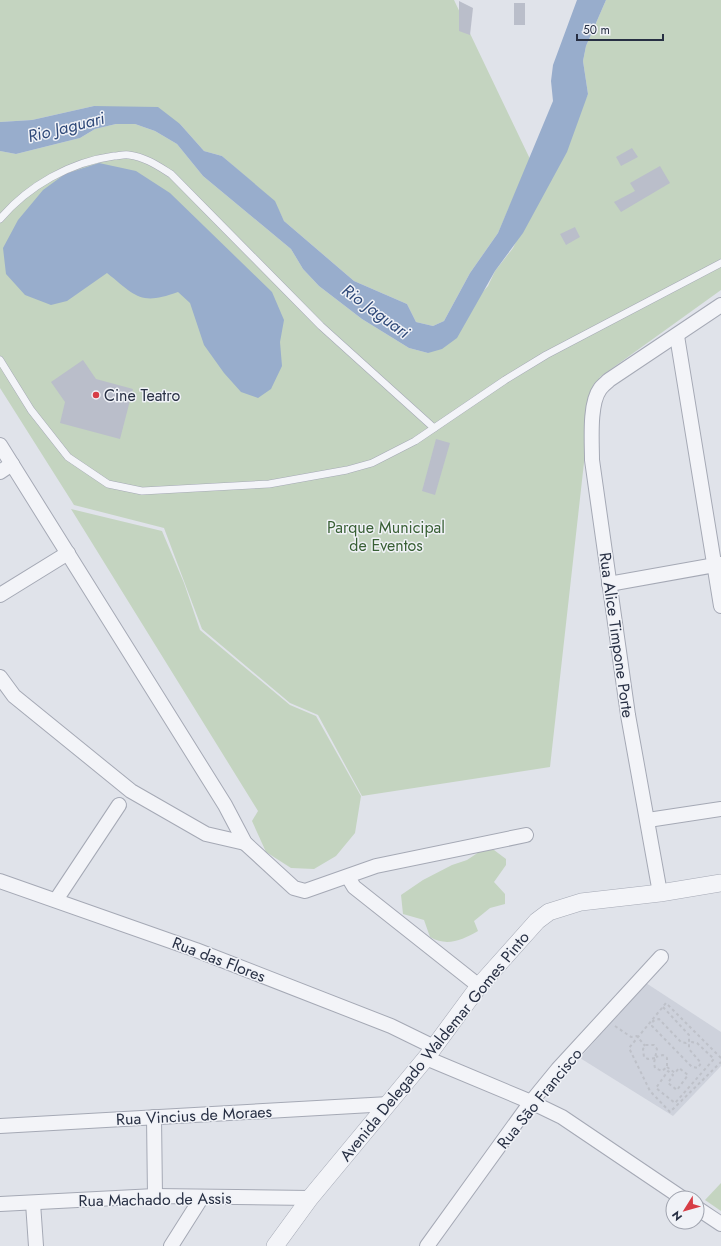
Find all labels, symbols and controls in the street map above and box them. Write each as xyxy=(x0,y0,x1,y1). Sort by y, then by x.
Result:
scale bar xyxy=(577,16,663,42)
text: 50 m xyxy=(583,21,610,39)
water label: Rio Jaguari xyxy=(25,106,108,148)
water label: Rio Jaguari xyxy=(337,278,415,344)
place label: Cine Teatro xyxy=(104,384,180,407)
marker: Cine Teatro xyxy=(91,390,101,400)
park label: Parque Municipal de Eventos xyxy=(327,516,445,557)
street label: Rua Alice Timpone Porte xyxy=(594,551,640,719)
street label: Avenida Delegado Waldemar Gomes Pinto xyxy=(334,926,535,1166)
street label: Rua das Flores xyxy=(169,931,269,988)
street label: Rua São Francisco xyxy=(491,1043,587,1154)
street label: Rua Vincius de Moraes xyxy=(115,1100,273,1131)
street label: Rua Machado de Assis xyxy=(78,1187,232,1212)
north arrow xyxy=(665,1190,705,1230)
text: N xyxy=(668,1208,686,1224)

